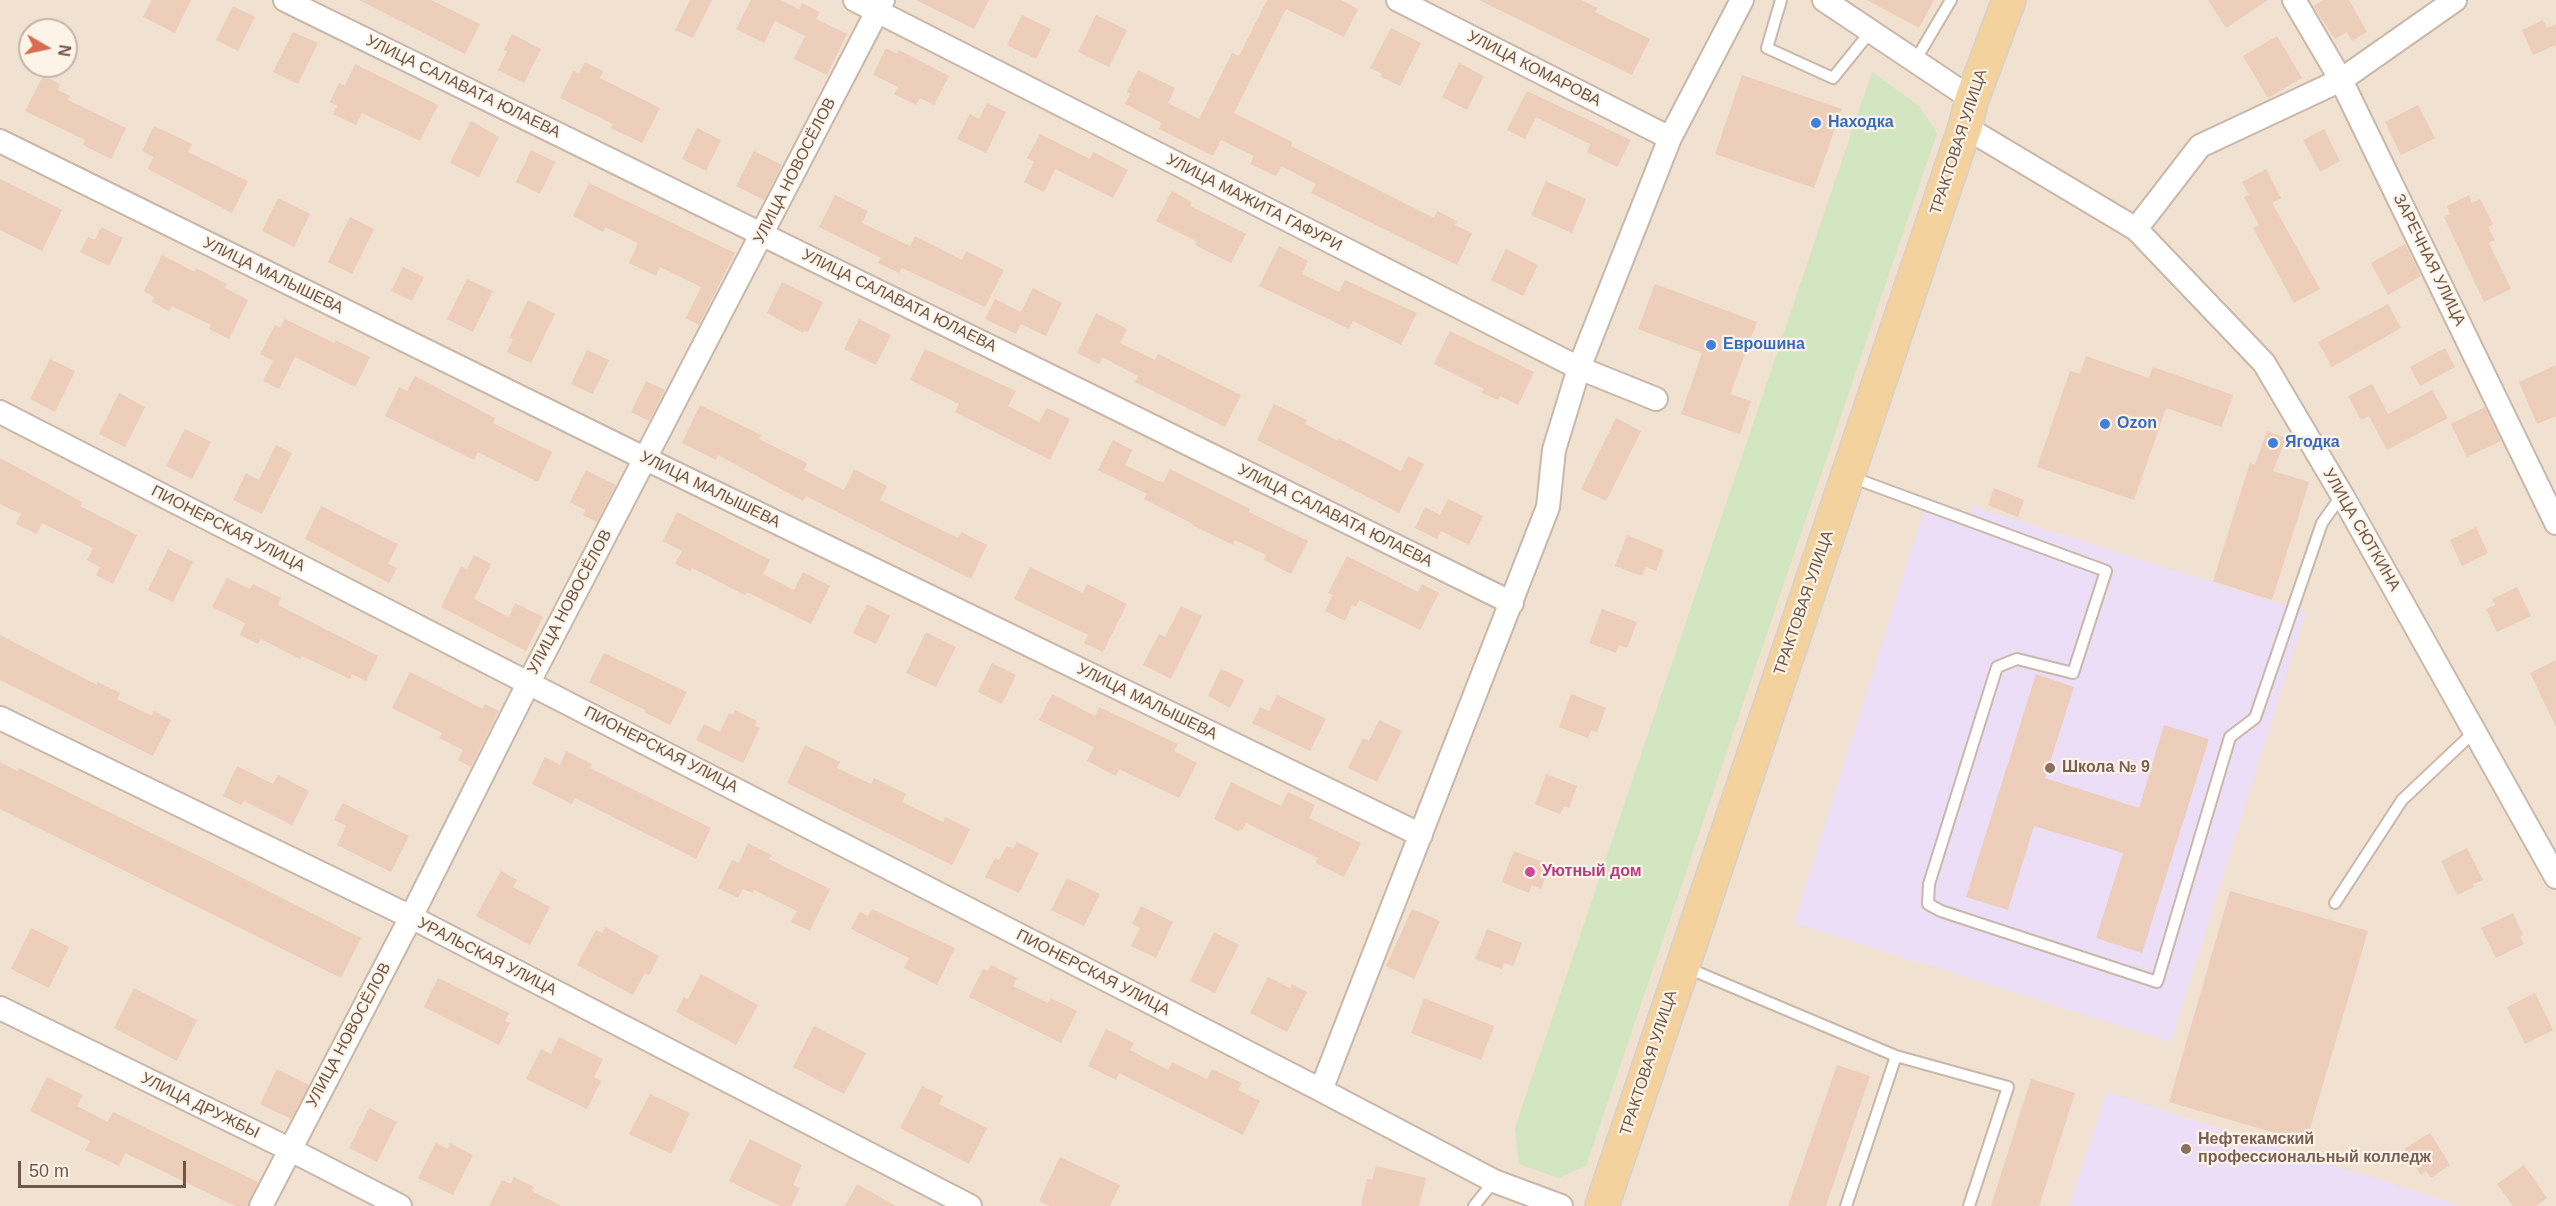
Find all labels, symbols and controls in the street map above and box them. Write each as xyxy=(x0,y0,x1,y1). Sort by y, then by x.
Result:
north arrow xyxy=(18,18,78,78)
street label: УЛИЦА КОМАРОВА xyxy=(1464,27,1604,111)
street label: УЛИЦА САЛАВАТА ЮЛАЕВА xyxy=(363,31,563,143)
text: N xyxy=(55,44,74,58)
street label: ТРАКТОВАЯ УЛИЦА xyxy=(1926,67,1992,217)
street label: УЛИЦА НОВОСЁЛОВ xyxy=(750,95,840,247)
place label: Находка xyxy=(1828,113,1894,133)
marker: Находка xyxy=(1809,116,1823,130)
street label: УЛИЦА МАЖИТА ГАФУРИ xyxy=(1163,150,1345,256)
street label: ЗАРЕЧНАЯ УЛИЦА xyxy=(2389,191,2469,329)
street label: УЛИЦА МАЛЫШЕВА xyxy=(200,234,346,318)
street label: УЛИЦА САЛАВАТА ЮЛАЕВА xyxy=(799,245,999,357)
place label: Еврошина xyxy=(1723,335,1805,355)
marker: Еврошина xyxy=(1704,338,1718,352)
place label: Ozon xyxy=(2117,414,2157,434)
marker: Ozon xyxy=(2098,417,2112,431)
place label: Ягодка xyxy=(2285,433,2340,453)
marker: Ягодка xyxy=(2266,436,2280,450)
street label: УЛИЦА МАЛЫШЕВА xyxy=(637,448,783,532)
street label: УЛИЦА САЛАВАТА ЮЛАЕВА xyxy=(1235,460,1435,572)
street label: УЛИЦА СЮТКИНА xyxy=(2318,465,2404,595)
street label: ПИОНЕРСКАЯ УЛИЦА xyxy=(148,482,308,576)
street label: УЛИЦА НОВОСЁЛОВ xyxy=(524,526,616,678)
street label: ТРАКТОВАЯ УЛИЦА xyxy=(1770,528,1838,678)
street label: УЛИЦА МАЛЫШЕВА xyxy=(1074,660,1220,744)
street label: ПИОНЕРСКАЯ УЛИЦА xyxy=(581,703,741,797)
place label: Школа № 9 xyxy=(2062,758,2150,778)
marker: Школа № 9 xyxy=(2043,761,2057,775)
place label: Уютный дом xyxy=(1542,862,1642,882)
marker: Уютный дом xyxy=(1523,865,1537,879)
street label: УРАЛЬСКАЯ УЛИЦА xyxy=(414,914,560,1000)
street label: ПИОНЕРСКАЯ УЛИЦА xyxy=(1013,926,1173,1020)
street label: УЛИЦА НОВОСЁЛОВ xyxy=(303,959,395,1111)
street label: ТРАКТОВАЯ УЛИЦА xyxy=(1616,988,1682,1138)
street label: УЛИЦА ДРУЖБЫ xyxy=(138,1069,262,1143)
place label: Нефтекамский профессиональный колледж xyxy=(2198,1130,2431,1168)
marker: Нефтекамский профессиональный колледж xyxy=(2179,1142,2193,1156)
scale bar xyxy=(21,1149,189,1187)
text: 50 m xyxy=(29,1161,69,1181)

